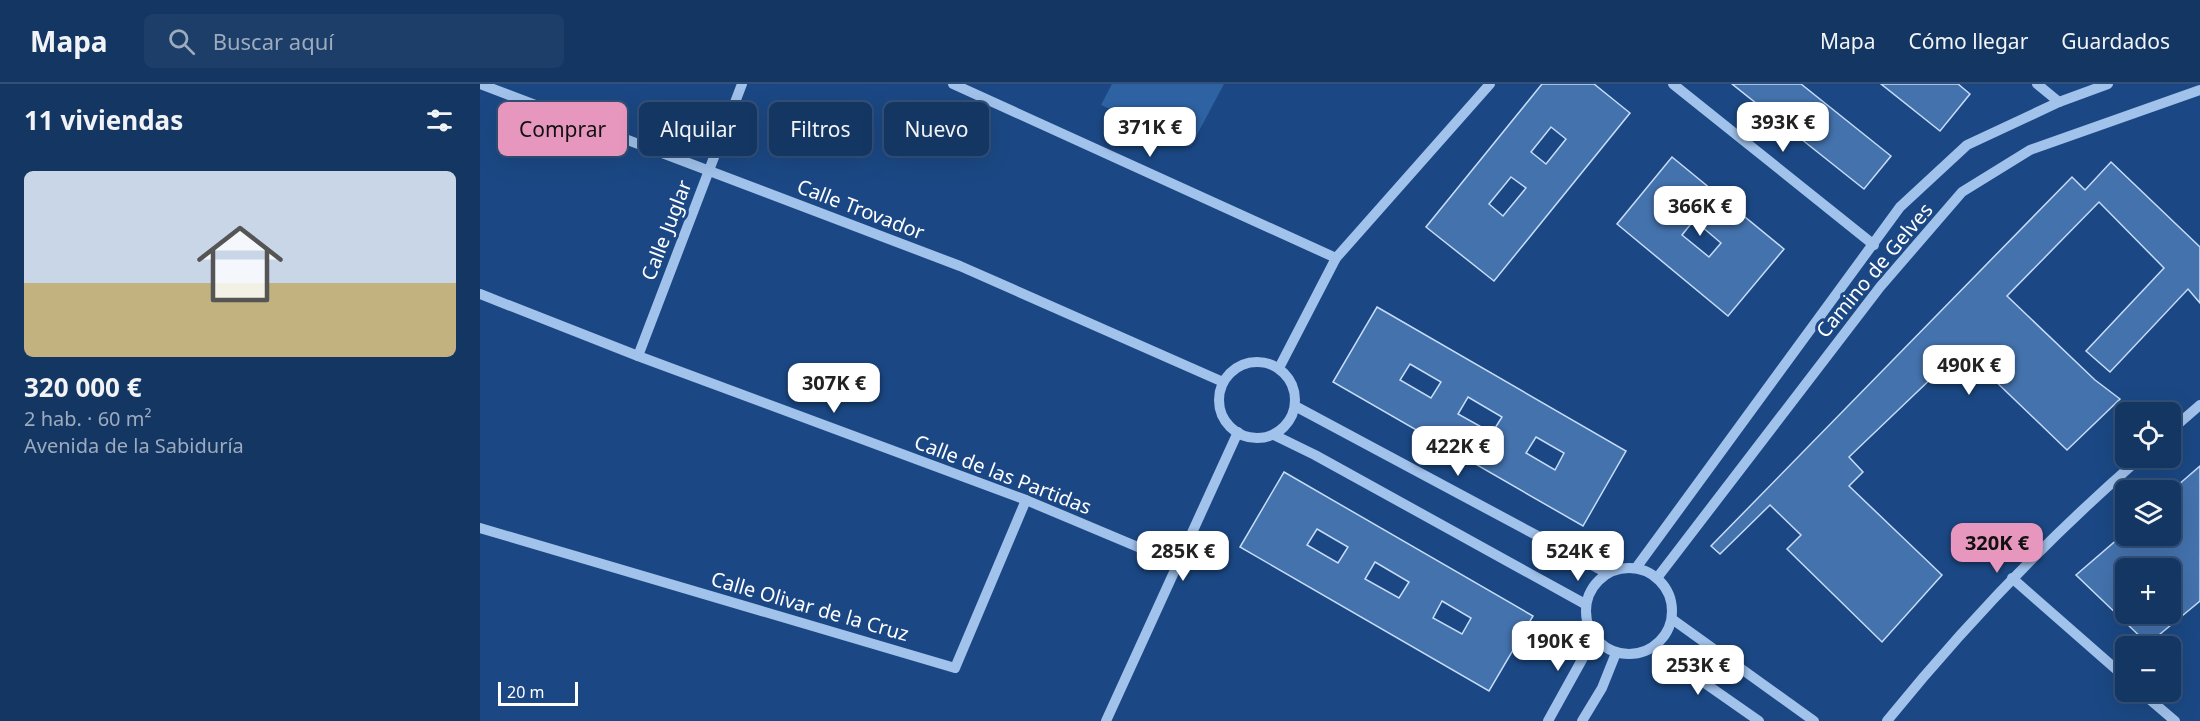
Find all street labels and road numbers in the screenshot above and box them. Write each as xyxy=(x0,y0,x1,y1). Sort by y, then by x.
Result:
street label: Calle Trovador xyxy=(793,172,929,246)
street label: Calle Juglar xyxy=(635,176,697,284)
street label: Camino de Gelves xyxy=(1810,197,1938,343)
street label: Calle de las Partidas xyxy=(911,428,1095,520)
street label: Calle Olivar de la Cruz xyxy=(708,565,912,647)

